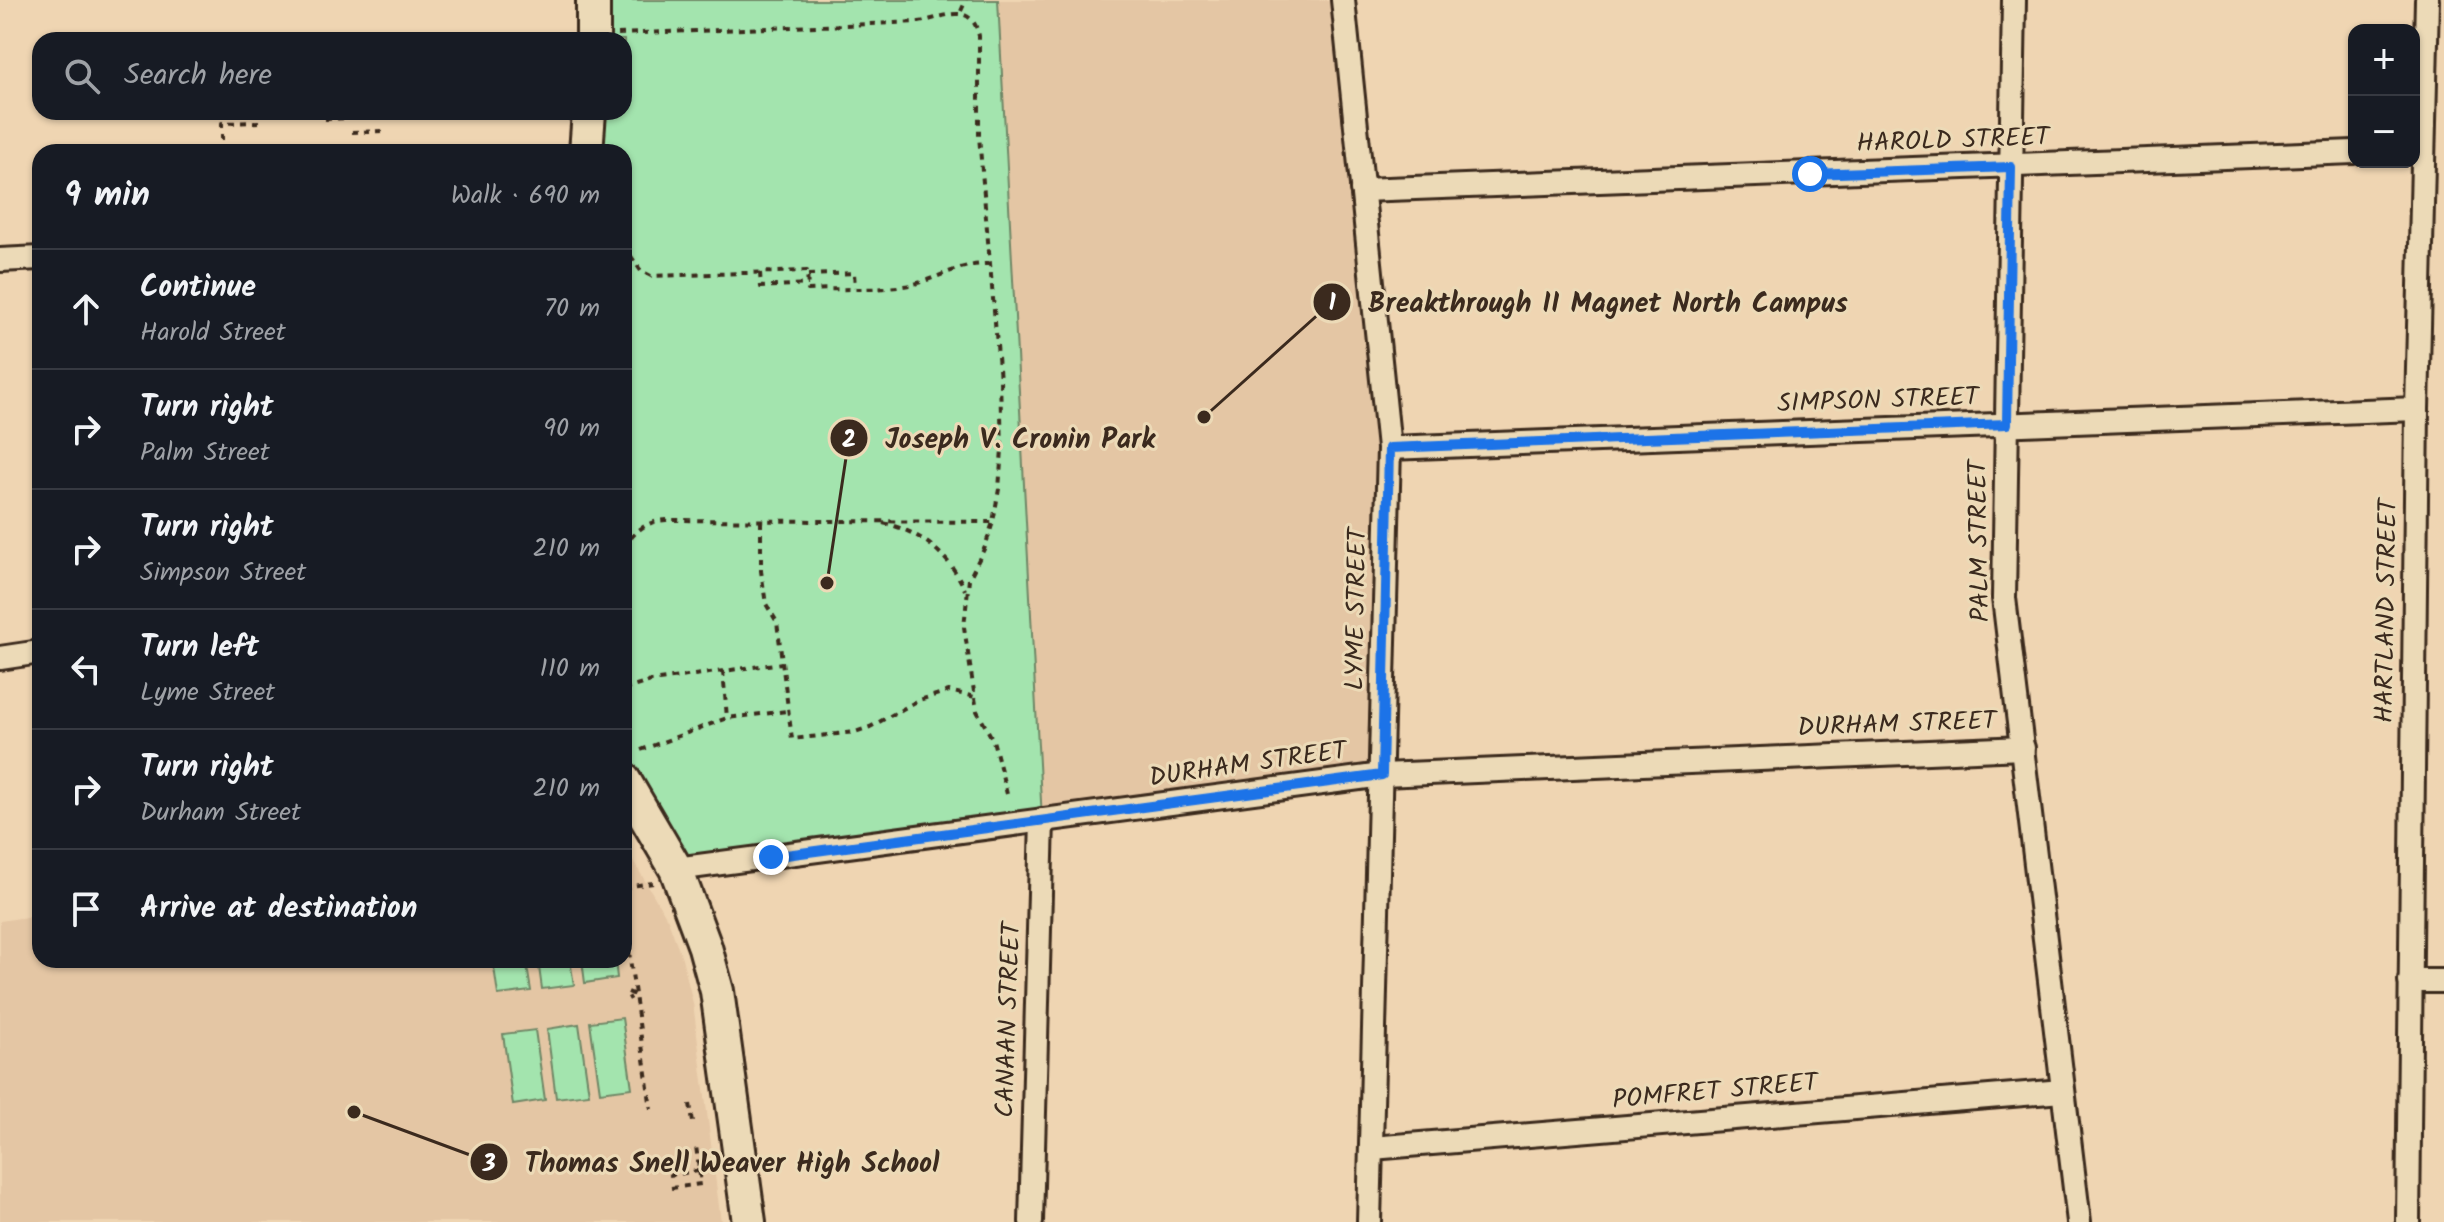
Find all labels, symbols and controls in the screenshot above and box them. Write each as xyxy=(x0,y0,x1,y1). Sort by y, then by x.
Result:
map controls xyxy=(2348,24,2420,168)
button: + xyxy=(2348,24,2420,96)
search box xyxy=(32,32,632,120)
text: Search here xyxy=(124,52,272,100)
icon: search xyxy=(60,54,104,98)
button: − xyxy=(2348,96,2420,168)
street label: HAROLD STREET xyxy=(1856,117,2052,165)
route start xyxy=(1792,156,1828,192)
text: 9 min xyxy=(64,169,150,223)
text: Walk · 690 m xyxy=(451,175,600,217)
text: Continue xyxy=(140,264,256,312)
callout: Breakthrough II Magnet North Campus xyxy=(1312,276,1864,328)
text: Breakthrough II Magnet North Campus xyxy=(1368,282,1848,327)
text: 1 xyxy=(1328,284,1336,323)
icon: ahead xyxy=(64,287,108,331)
text: 70 m xyxy=(544,288,600,330)
text: Harold Street xyxy=(140,312,286,354)
street label: SIMPSON STREET xyxy=(1777,376,1982,426)
text: Turn right xyxy=(140,384,273,432)
icon: right xyxy=(64,407,108,451)
text: 90 m xyxy=(543,408,600,450)
callout: Joseph V. Cronin Park xyxy=(829,412,1171,464)
text: Joseph V. Cronin Park xyxy=(885,418,1156,463)
text: 2 xyxy=(842,421,856,460)
text: Palm Street xyxy=(140,432,270,474)
street label: PALM STREET xyxy=(1958,457,2002,623)
street label: HARTLAND STREET xyxy=(2364,496,2410,724)
text: Turn right xyxy=(140,504,273,552)
street label: LYME STREET xyxy=(1335,525,1379,691)
icon: right xyxy=(64,527,108,571)
text: 210 m xyxy=(533,528,600,570)
text: Simpson Street xyxy=(140,552,306,594)
text: Turn left xyxy=(140,624,259,672)
icon: left xyxy=(64,647,108,691)
text: 110 m xyxy=(540,648,600,690)
text: Lyme Street xyxy=(140,672,275,714)
street label: DURHAM STREET xyxy=(1797,700,1999,749)
street label: DURHAM STREET xyxy=(1147,730,1351,800)
text: Turn right xyxy=(140,744,273,792)
icon: right xyxy=(64,767,108,811)
text: 210 m xyxy=(533,768,600,810)
text: Durham Street xyxy=(140,792,301,834)
route end xyxy=(753,839,789,875)
text: Arrive at destination xyxy=(140,885,417,933)
icon: arrive xyxy=(64,887,108,931)
street label: CANAAN STREET xyxy=(985,919,1033,1119)
street label: POMFRET STREET xyxy=(1610,1062,1822,1122)
callout: Thomas Snell Weaver High School xyxy=(469,1136,956,1188)
text: Thomas Snell Weaver High School xyxy=(525,1142,940,1187)
text: 3 xyxy=(481,1145,496,1184)

